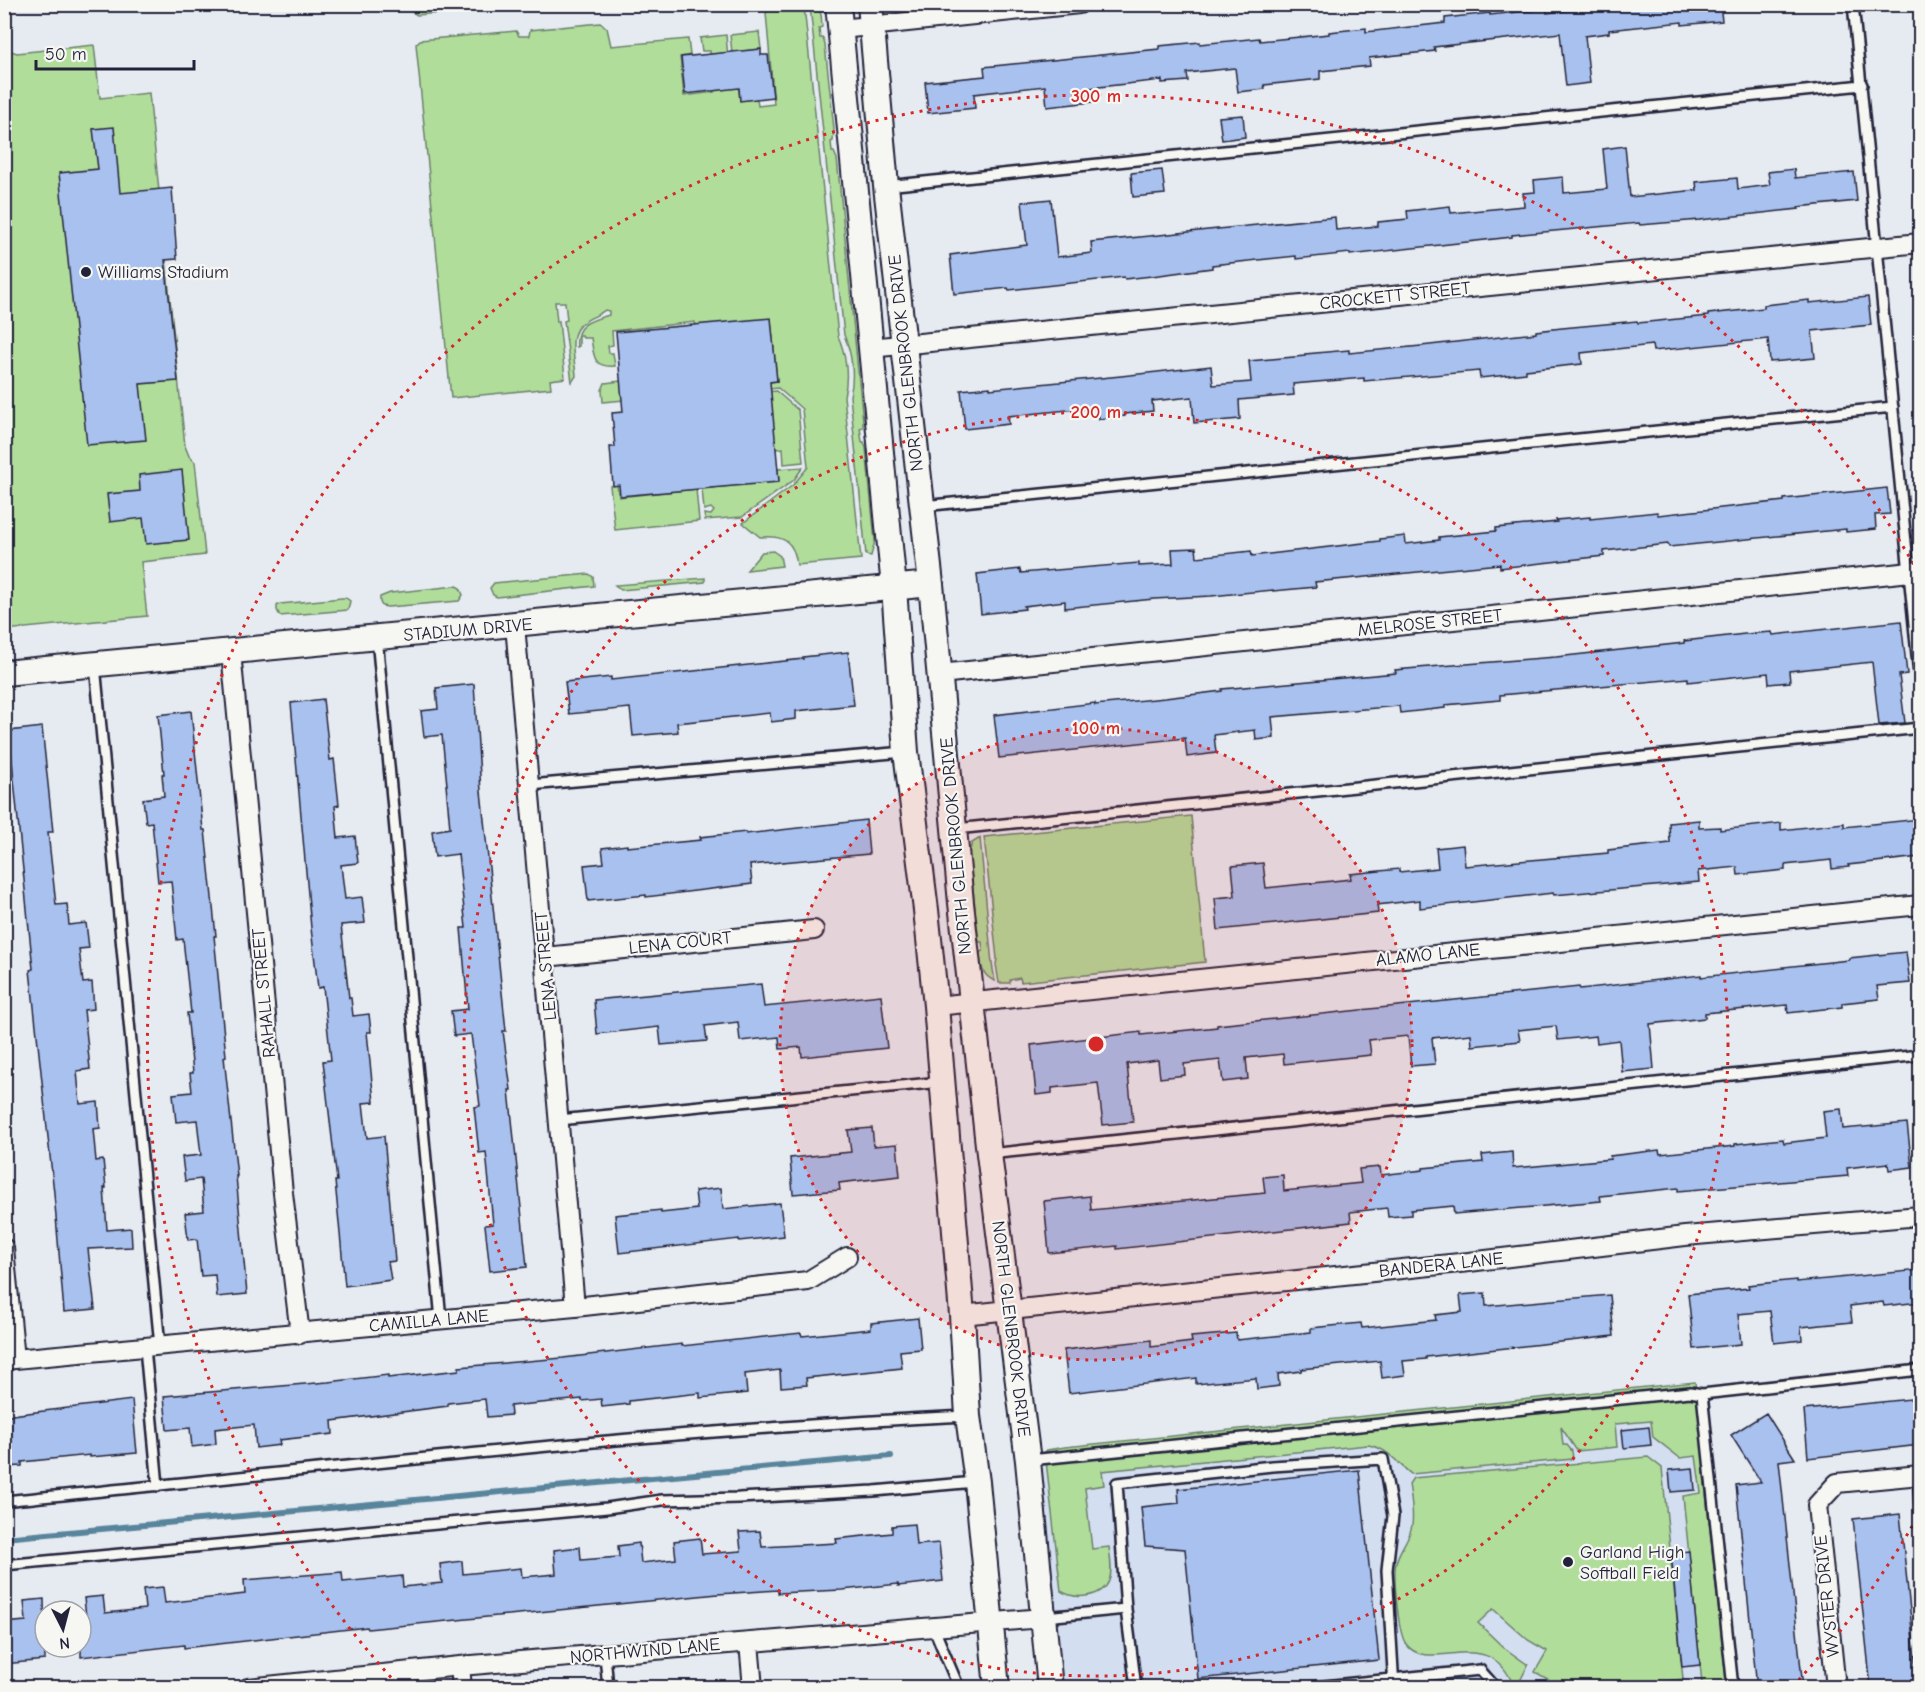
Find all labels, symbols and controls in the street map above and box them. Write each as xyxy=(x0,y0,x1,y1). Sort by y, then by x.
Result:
scale bar xyxy=(36,33,194,71)
text: 50 m xyxy=(45,44,87,65)
text: 300 m xyxy=(1071,86,1121,107)
street label: NORTH GLENBROOK DRIVE xyxy=(884,253,928,472)
place label: Williams Stadium xyxy=(98,262,229,283)
marker: Williams Stadium xyxy=(79,265,93,279)
street label: CROCKETT STREET xyxy=(1318,278,1472,314)
text: 200 m xyxy=(1071,402,1121,423)
street label: MELROSE STREET xyxy=(1357,605,1504,641)
street label: STADIUM DRIVE xyxy=(403,614,533,646)
text: 100 m xyxy=(1072,718,1120,739)
street label: NORTH GLENBROOK DRIVE xyxy=(936,736,976,955)
street label: LENA STREET xyxy=(531,910,561,1021)
street label: RAHALL STREET xyxy=(248,927,280,1059)
street label: LENA COURT xyxy=(628,927,733,959)
street label: ALAMO LANE xyxy=(1375,939,1481,971)
centre of rings xyxy=(1086,1034,1106,1054)
street label: NORTH GLENBROOK DRIVE xyxy=(987,1220,1035,1439)
street label: BANDERA LANE xyxy=(1378,1248,1504,1282)
street label: CAMILLA LANE xyxy=(368,1305,490,1337)
street label: WYSTER DRIVE xyxy=(1810,1534,1844,1658)
place label: Garland High Softball Field xyxy=(1580,1542,1684,1584)
marker: Garland High Softball Field xyxy=(1561,1555,1575,1569)
north arrow xyxy=(33,1599,93,1659)
text: N xyxy=(58,1633,71,1652)
street label: NORTHWIND LANE xyxy=(569,1634,721,1668)

